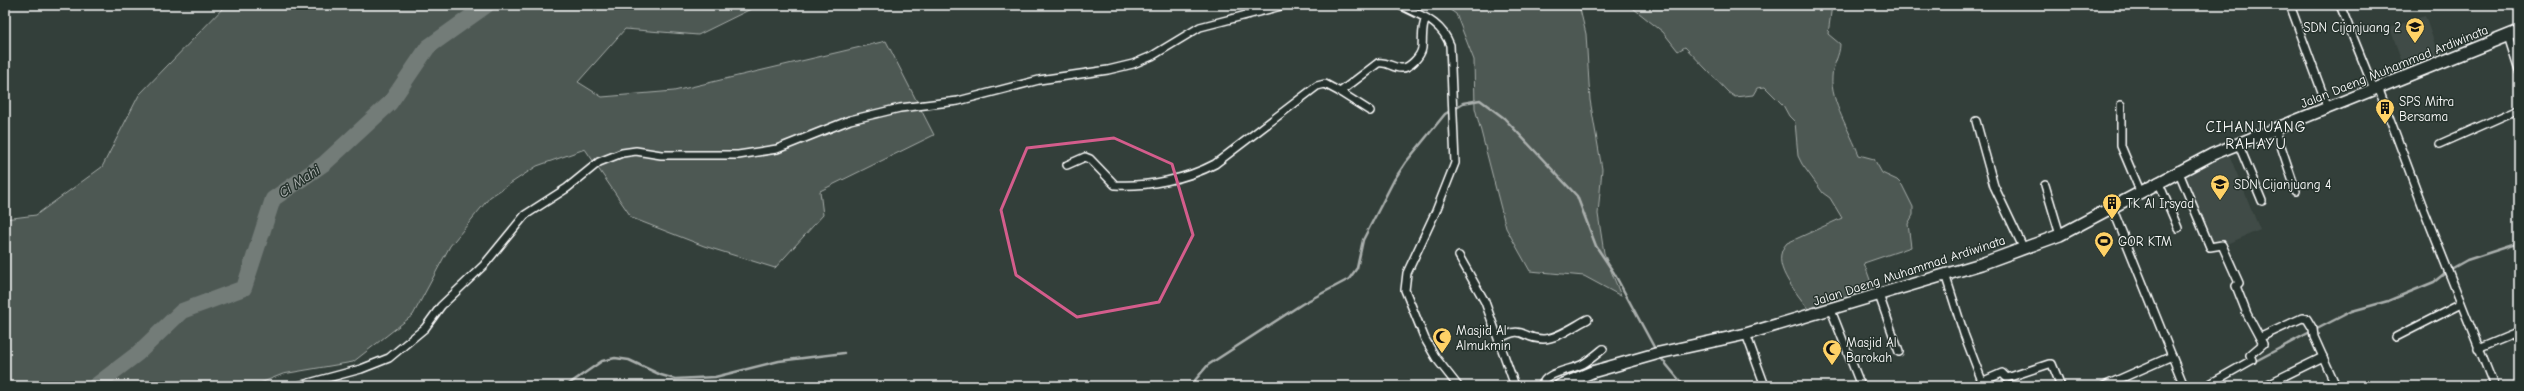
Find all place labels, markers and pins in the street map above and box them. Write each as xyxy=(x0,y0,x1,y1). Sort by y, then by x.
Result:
school or university icon: SDN Cijanjuang 2 xyxy=(2404,16,2426,44)
place label: SDN Cijanjuang 2 xyxy=(2303,20,2401,35)
place label: SPS Mitra Bersama xyxy=(2399,94,2454,124)
building icon: SPS Mitra Bersama xyxy=(2374,97,2396,125)
school or university icon: SDN Cijanjuang 4 xyxy=(2209,173,2231,201)
place label: SDN Cijanjuang 4 xyxy=(2234,177,2331,192)
building icon: TK Al Irsyad xyxy=(2101,192,2123,220)
place label: TK Al Irsyad xyxy=(2126,196,2194,211)
sports icon: GOR KTM xyxy=(2093,230,2115,258)
place label: GOR KTM xyxy=(2118,234,2172,249)
place label: Masjid Al Almukmin xyxy=(1456,323,1511,353)
mosque icon: Masjid Al Almukmin xyxy=(1431,326,1453,354)
place label: Masjid Al Barokah xyxy=(1846,335,1897,365)
mosque icon: Masjid Al Barokah xyxy=(1821,338,1843,366)

